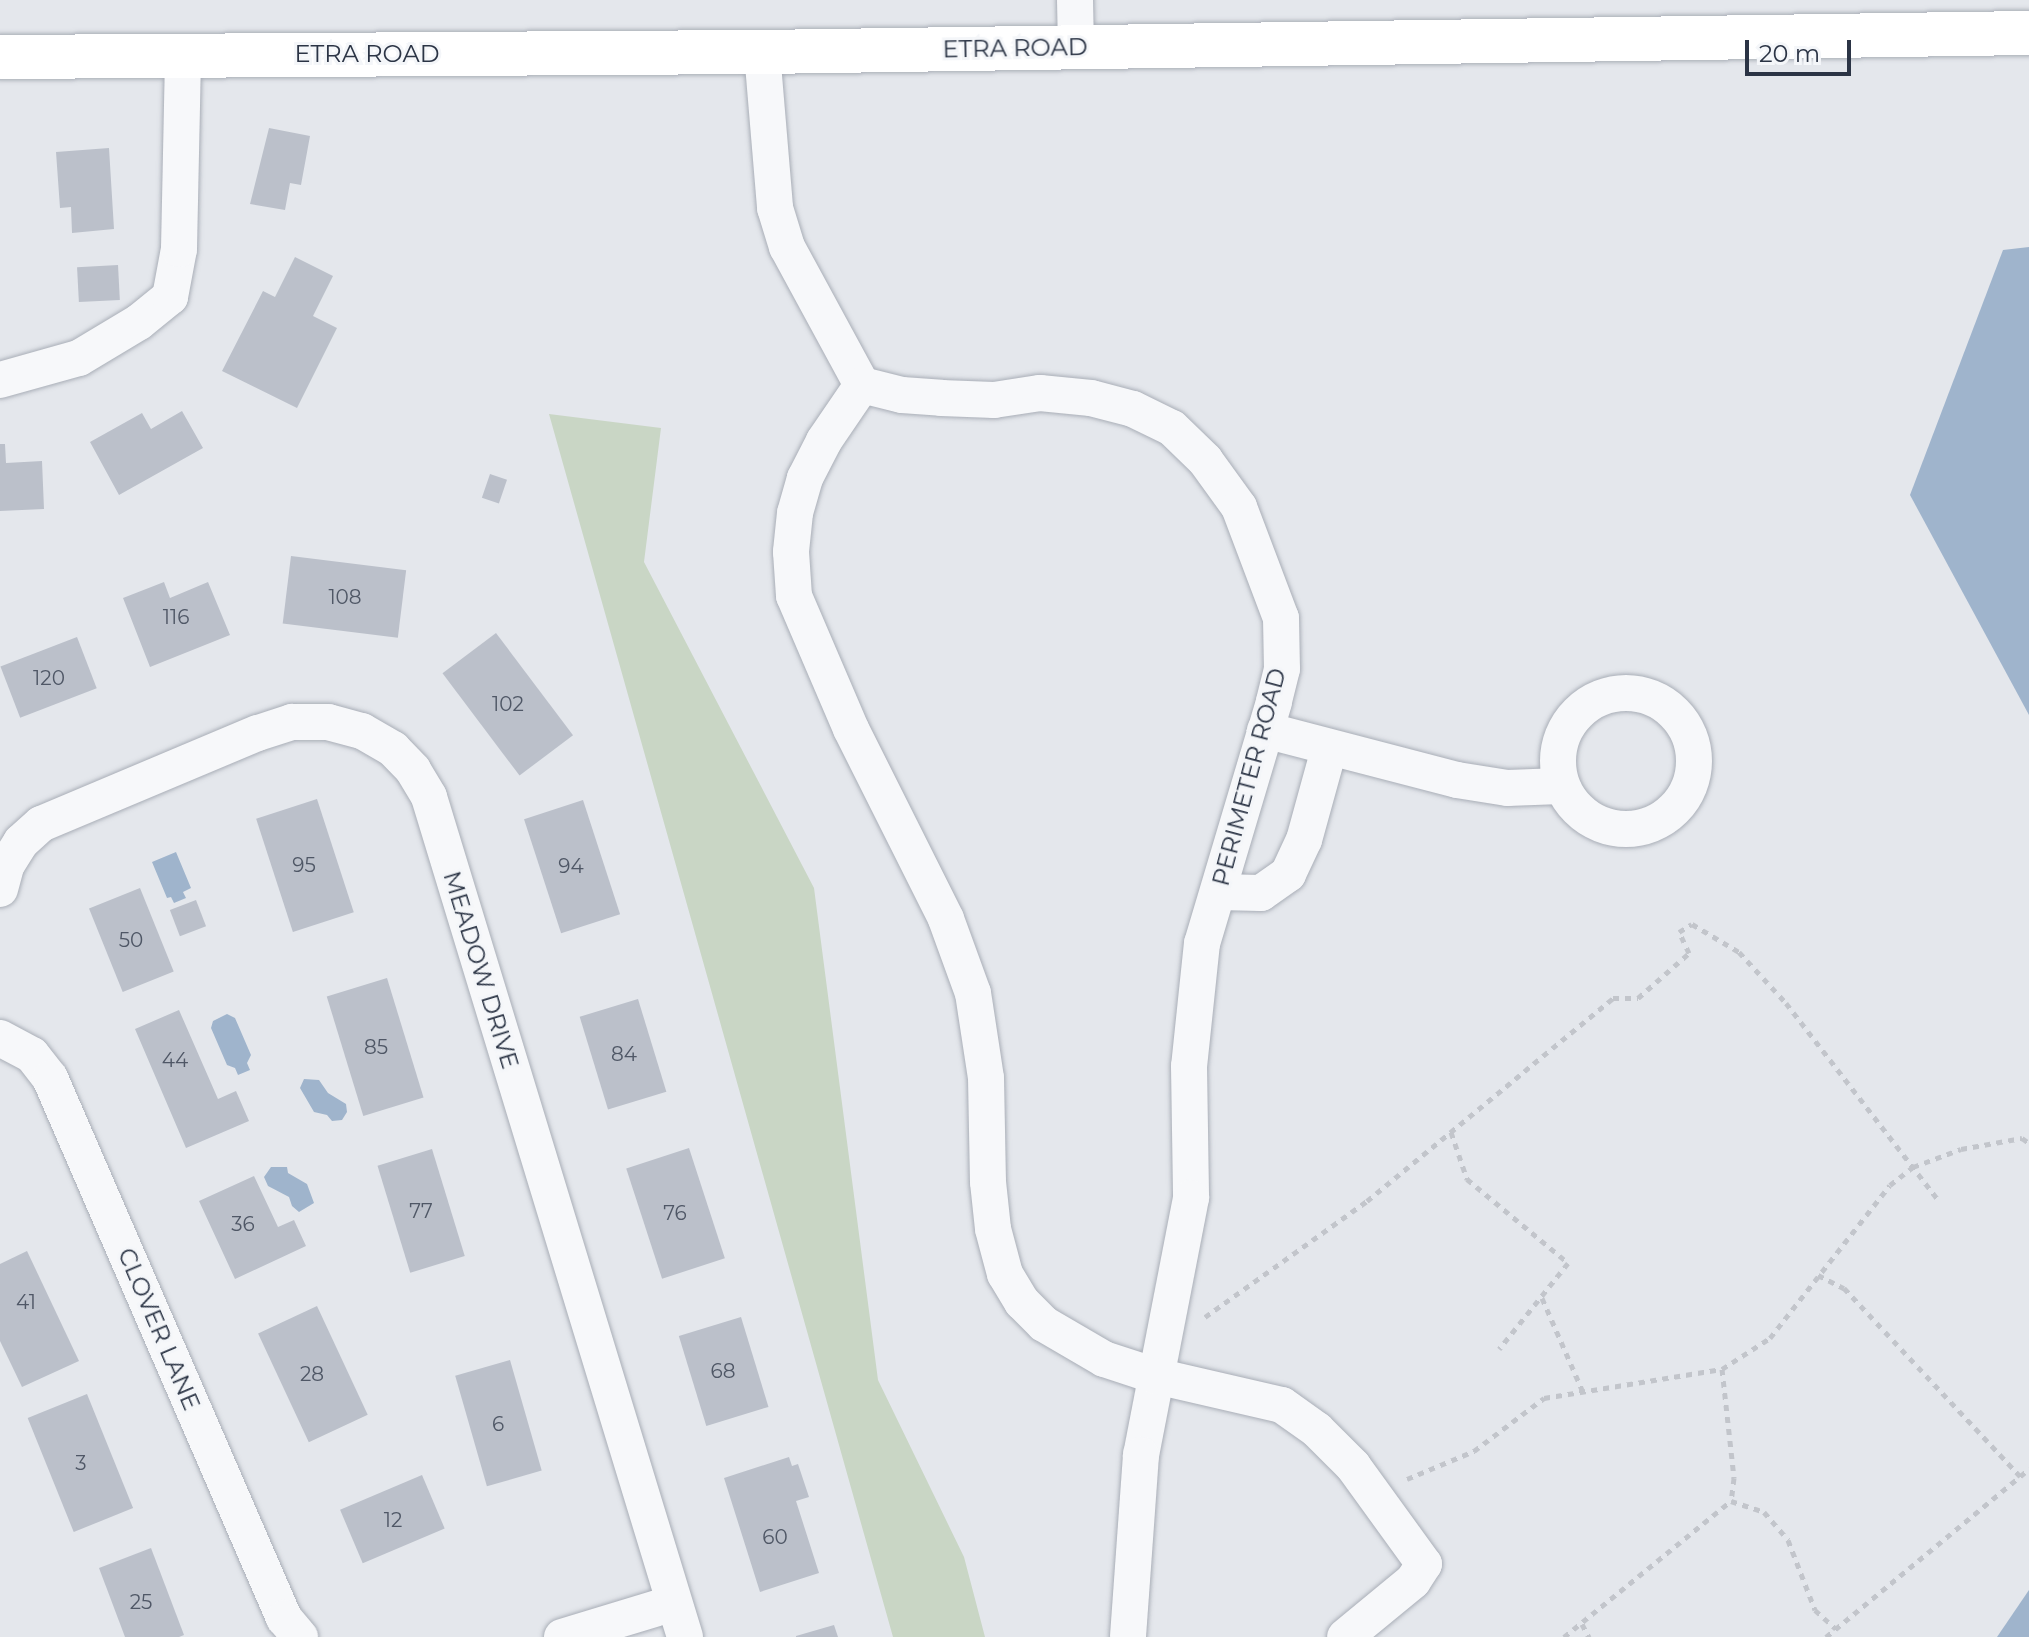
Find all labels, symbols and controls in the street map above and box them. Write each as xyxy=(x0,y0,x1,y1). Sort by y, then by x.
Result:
scale bar xyxy=(1749,24,1855,74)
street label: ETRA ROAD xyxy=(942,32,1088,64)
text: 20 m xyxy=(1759,39,1820,68)
street label: ETRA ROAD xyxy=(295,40,439,68)
house number: 108 xyxy=(328,585,362,609)
house number: 116 xyxy=(163,605,189,629)
street label: PERIMETER ROAD xyxy=(1206,665,1292,889)
house number: 120 xyxy=(33,666,65,690)
house number: 102 xyxy=(492,692,524,716)
house number: 95 xyxy=(292,853,316,877)
house number: 94 xyxy=(558,854,584,878)
street label: MEADOW DRIVE xyxy=(437,868,525,1072)
house number: 50 xyxy=(119,928,143,952)
house number: 85 xyxy=(364,1035,388,1059)
house number: 84 xyxy=(611,1042,637,1066)
house number: 44 xyxy=(162,1048,188,1072)
house number: 77 xyxy=(409,1199,433,1223)
house number: 76 xyxy=(663,1201,687,1225)
house number: 36 xyxy=(231,1212,255,1236)
street label: CLOVER LANE xyxy=(112,1244,206,1414)
house number: 41 xyxy=(16,1290,36,1314)
house number: 68 xyxy=(711,1359,735,1383)
house number: 28 xyxy=(300,1362,324,1386)
house number: 6 xyxy=(492,1412,504,1436)
house number: 3 xyxy=(75,1451,87,1475)
house number: 12 xyxy=(384,1508,402,1532)
house number: 60 xyxy=(762,1525,788,1549)
house number: 25 xyxy=(130,1590,152,1614)

